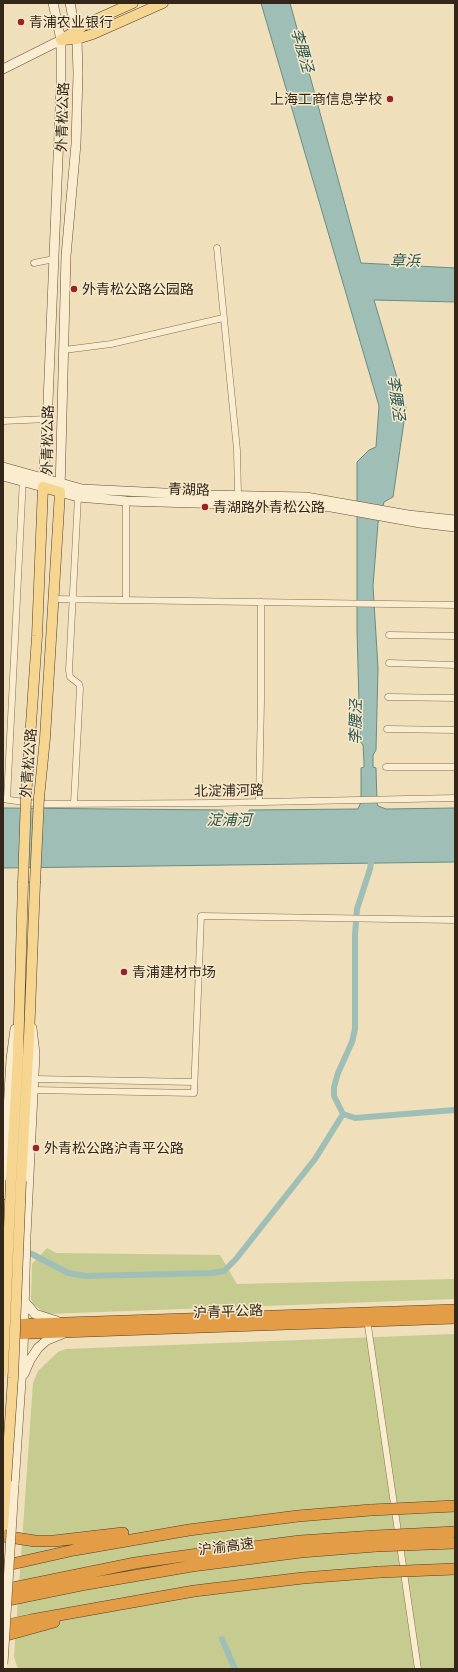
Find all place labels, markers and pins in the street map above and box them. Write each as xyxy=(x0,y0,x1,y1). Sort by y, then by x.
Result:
place label: 青浦农业银行 xyxy=(29,14,113,30)
marker: 青浦农业银行 xyxy=(16,17,26,27)
place label: 上海工商信息学校 xyxy=(270,91,382,107)
marker: 上海工商信息学校 xyxy=(385,94,395,104)
place label: 外青松公路公园路 xyxy=(82,281,194,297)
marker: 外青松公路公园路 xyxy=(69,284,79,294)
place label: 青湖路外青松公路 xyxy=(213,499,325,515)
marker: 青湖路外青松公路 xyxy=(200,502,210,512)
place label: 青浦建材市场 xyxy=(132,964,216,980)
marker: 青浦建材市场 xyxy=(119,967,129,977)
place label: 外青松公路沪青平公路 xyxy=(44,1140,184,1156)
marker: 外青松公路沪青平公路 xyxy=(31,1143,41,1153)

